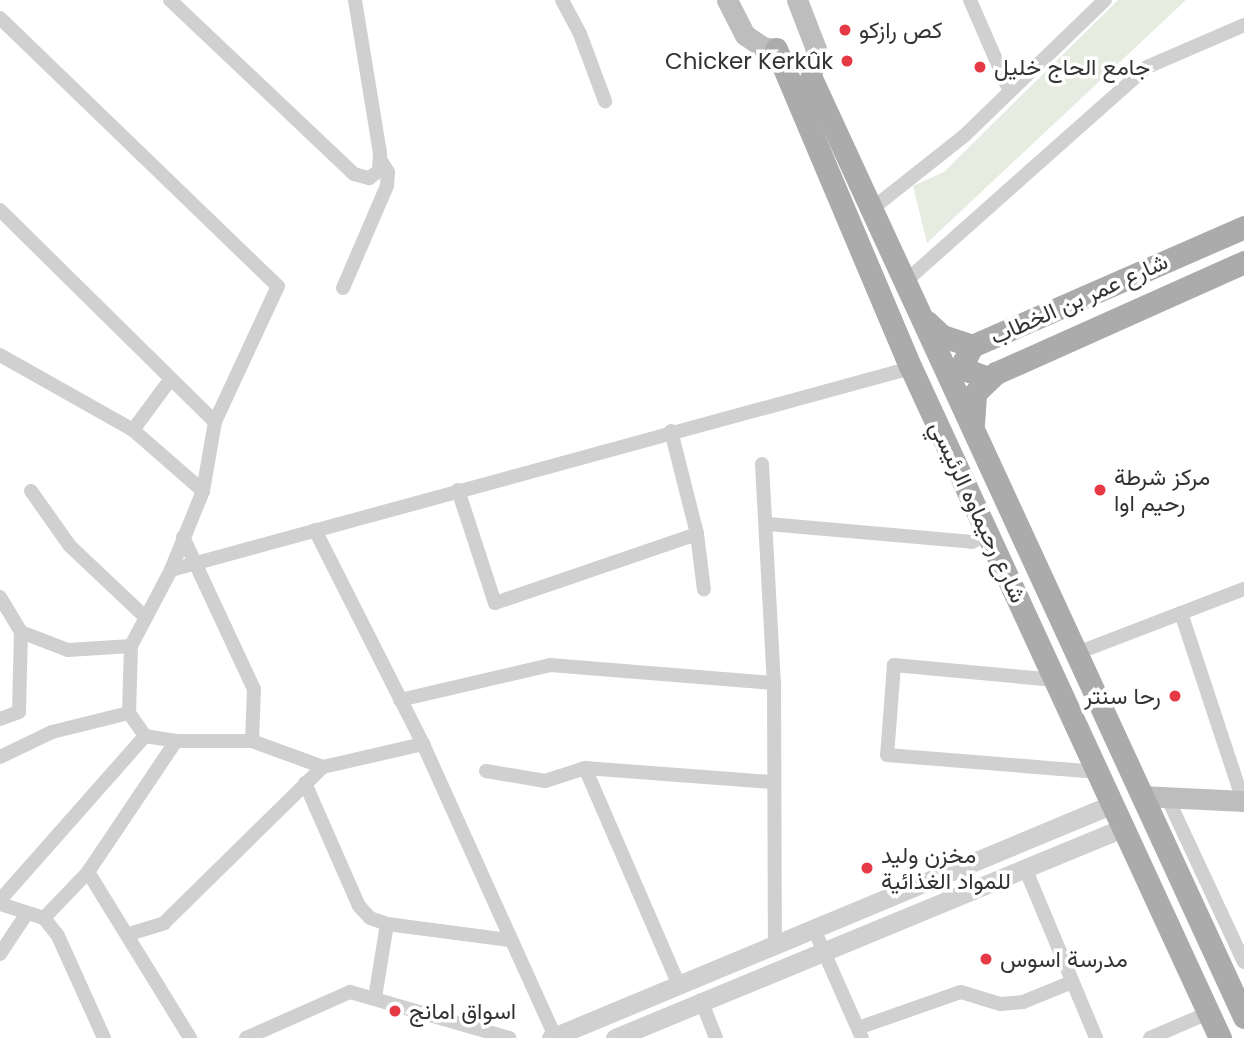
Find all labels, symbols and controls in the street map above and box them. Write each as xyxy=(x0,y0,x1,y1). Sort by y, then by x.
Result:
place label: كص رازكو xyxy=(859,16,942,44)
marker: كص رازكو xyxy=(837,22,853,38)
place label: Chicker Kerkûk xyxy=(665,47,833,75)
marker: Chicker Kerkûk xyxy=(839,53,855,69)
place label: جامع الحاج خليل xyxy=(994,53,1150,81)
marker: جامع الحاج خليل xyxy=(972,59,988,75)
street label: شارع عمر بن الخطاب xyxy=(986,247,1172,351)
street label: شارع رحيماوه الرئيسي xyxy=(924,417,1032,607)
place label: مركز شرطة رحيم اوا xyxy=(1114,463,1210,517)
marker: مركز شرطة رحيم اوا xyxy=(1092,482,1108,498)
place label: رحا سنتر xyxy=(1084,682,1161,710)
marker: رحا سنتر xyxy=(1167,688,1183,704)
place label: مخزن وليد للمواد الغذائية xyxy=(881,841,1011,895)
marker: مخزن وليد للمواد الغذائية xyxy=(859,860,875,876)
place label: مدرسة اسوس xyxy=(1000,945,1128,973)
marker: مدرسة اسوس xyxy=(978,951,994,967)
place label: اسواق امانج xyxy=(409,997,516,1025)
marker: اسواق امانج xyxy=(387,1003,403,1019)

